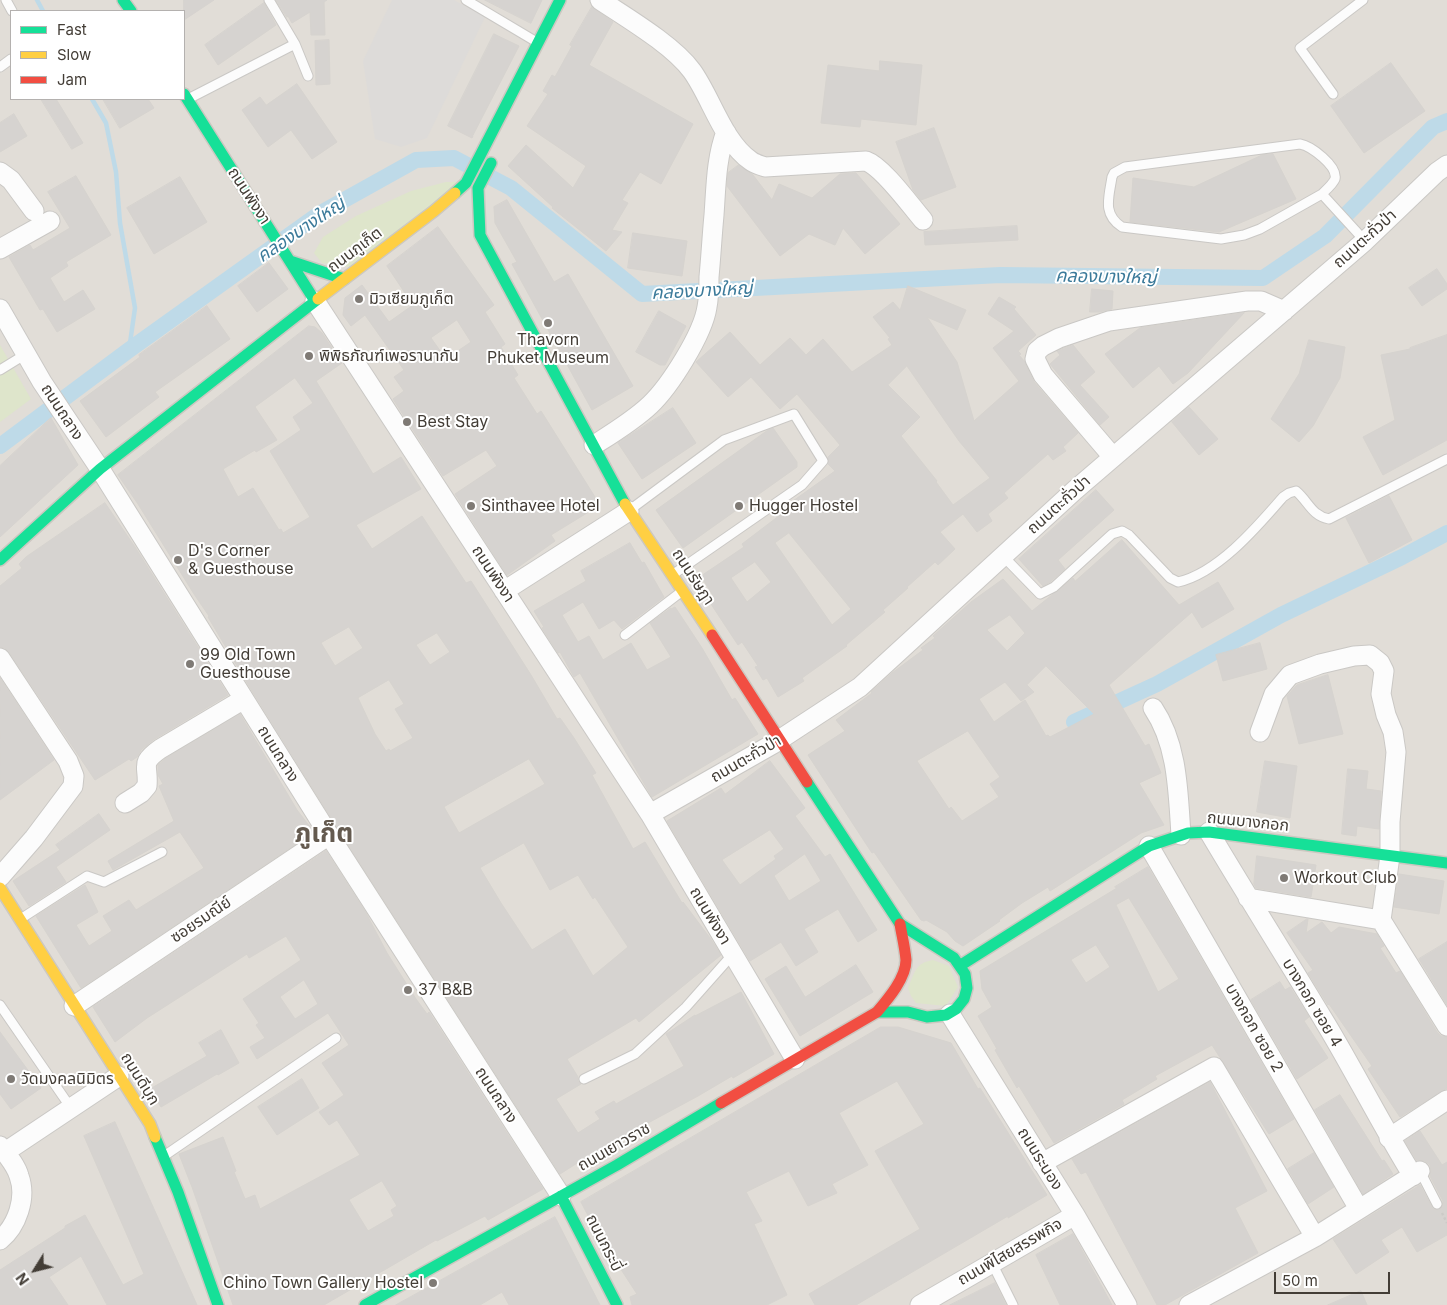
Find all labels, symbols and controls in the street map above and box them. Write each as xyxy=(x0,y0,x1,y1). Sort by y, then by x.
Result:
legend xyxy=(10,10,185,100)
text: Fast xyxy=(57,20,87,39)
text: Slow xyxy=(57,45,91,64)
text: Jam xyxy=(57,70,87,89)
street label: ถนนพังงา xyxy=(224,164,274,228)
water label: คลองบางใหญ่ xyxy=(253,193,349,267)
street label: ถนนตะกั่วป่า xyxy=(1329,206,1401,272)
street label: ถนนภูเก็ต xyxy=(324,223,386,277)
water label: คลองบางใหญ่ xyxy=(1055,265,1157,289)
water label: คลองบางใหญ่ xyxy=(651,278,753,304)
place label: มิวเซียมภูเก็ต xyxy=(369,289,454,309)
marker: มิวเซียมภูเก็ต xyxy=(353,293,365,305)
marker: Thavorn Phuket Museum xyxy=(542,317,554,329)
place label: Thavorn Phuket Museum xyxy=(487,330,609,368)
place label: พิพิธภัณฑ์เพอรานากัน xyxy=(319,346,459,366)
marker: พิพิธภัณฑ์เพอรานากัน xyxy=(303,350,315,362)
street label: ถนนถลาง xyxy=(37,380,87,444)
place label: Best Stay xyxy=(417,412,488,432)
marker: Best Stay xyxy=(401,416,413,428)
street label: ถนนตะกั่วป่า xyxy=(1023,472,1095,538)
place label: Sinthavee Hotel xyxy=(481,496,600,516)
place label: Hugger Hostel xyxy=(749,496,858,516)
marker: Sinthavee Hotel xyxy=(465,500,477,512)
marker: Hugger Hostel xyxy=(733,500,745,512)
place label: D's Corner & Guesthouse xyxy=(188,541,294,579)
street label: ถนนพังงา xyxy=(468,542,518,606)
street label: ถนนรัษฎา xyxy=(668,545,718,609)
marker: D's Corner & Guesthouse xyxy=(172,554,184,566)
place label: 99 Old Town Guesthouse xyxy=(200,645,296,683)
marker: 99 Old Town Guesthouse xyxy=(184,658,196,670)
street label: ถนนถลาง xyxy=(253,722,303,786)
street label: ถนนตะกั่วป่า xyxy=(707,731,785,787)
street label: ถนนบางกอก xyxy=(1206,808,1290,836)
district label: ภูเก็ต xyxy=(295,818,353,850)
place label: Workout Club xyxy=(1294,868,1397,888)
marker: Workout Club xyxy=(1278,872,1290,884)
street label: ถนนพังงา xyxy=(685,884,735,948)
street label: ซอยรมณีย์ xyxy=(167,893,235,947)
street label: บางกอก ซอย 4 xyxy=(1278,955,1346,1051)
place label: 37 B&B xyxy=(418,980,473,1000)
street label: บางกอก ซอย 2 xyxy=(1221,980,1287,1076)
marker: 37 B&B xyxy=(402,984,414,996)
street label: ถนนดีบุก xyxy=(116,1049,164,1109)
street label: ถนนถลาง xyxy=(471,1063,521,1127)
place label: วัดมงคลนิมิตร xyxy=(21,1069,114,1089)
marker: วัดมงคลนิมิตร xyxy=(5,1073,17,1085)
street label: ถนนเยาวราช xyxy=(574,1119,654,1175)
street label: ถนนระนอง xyxy=(1013,1124,1067,1194)
street label: ถนนกระบี่ xyxy=(581,1211,627,1275)
street label: ถนนพิไสยสรรพกิจ xyxy=(954,1214,1066,1290)
north arrow xyxy=(10,1245,60,1295)
scale bar xyxy=(1277,1262,1393,1294)
text: N xyxy=(12,1270,32,1288)
text: 50 m xyxy=(1282,1271,1318,1290)
place label: Chino Town Gallery Hostel xyxy=(223,1273,423,1293)
marker: Chino Town Gallery Hostel xyxy=(427,1277,439,1289)

